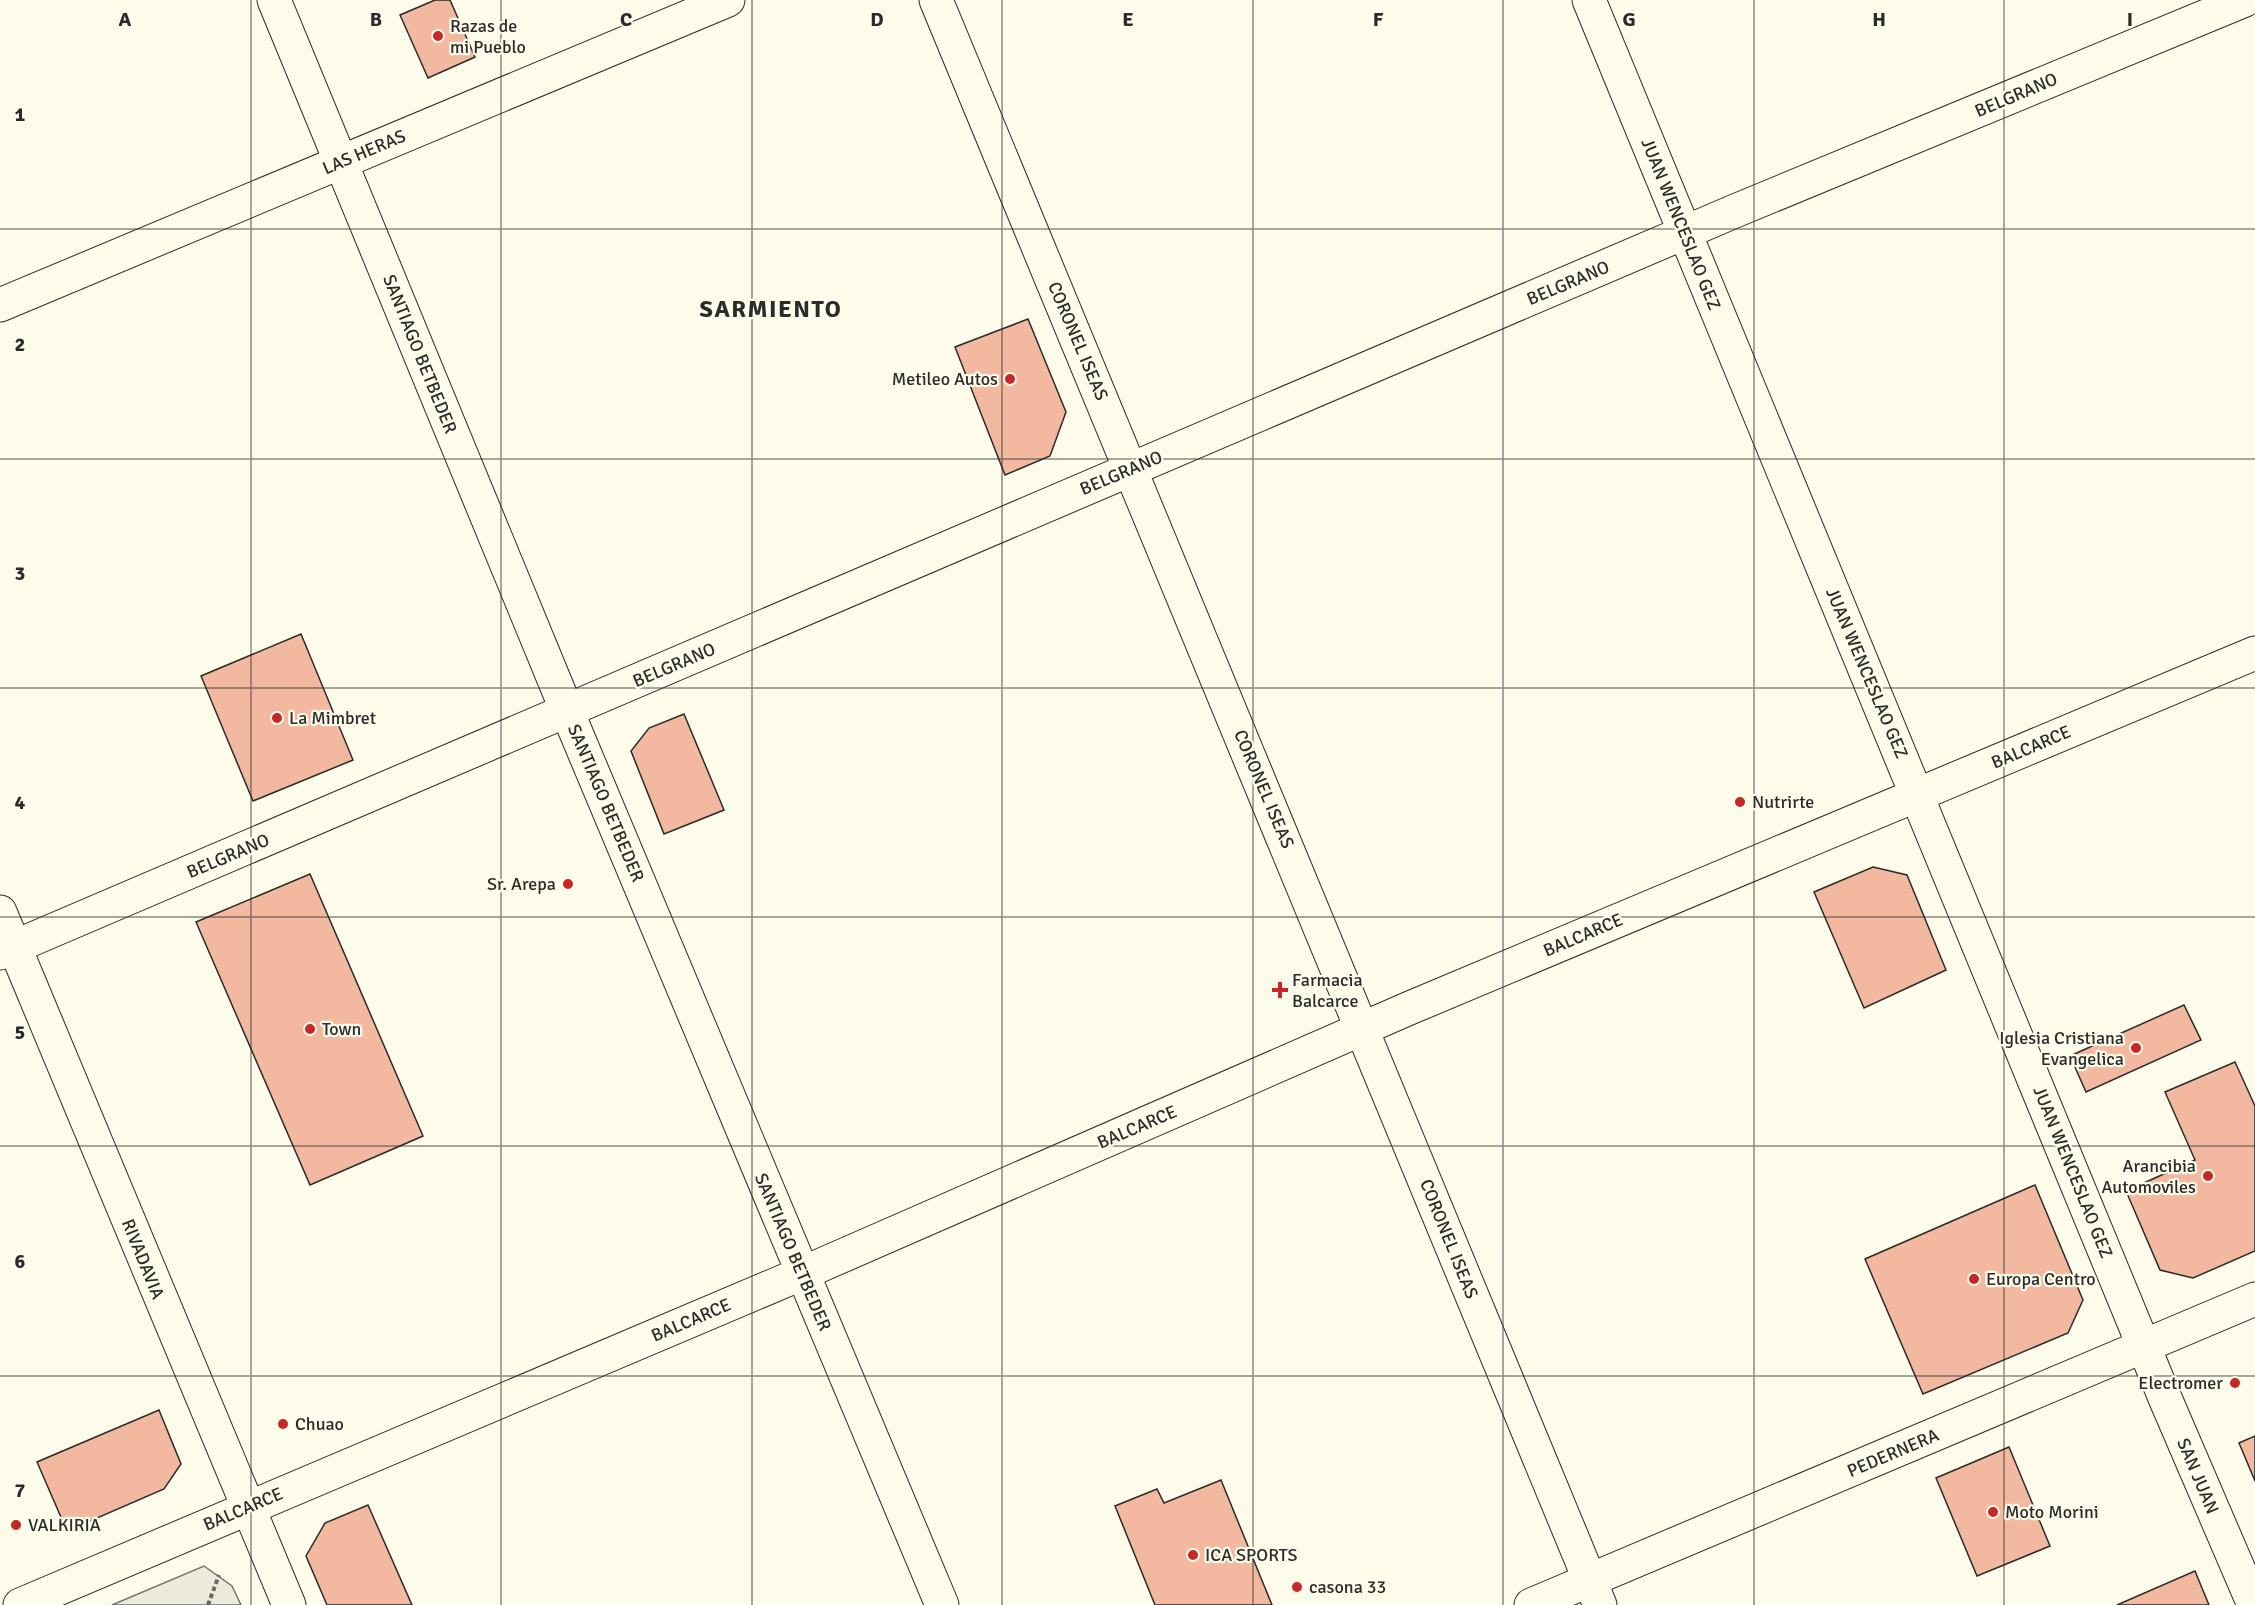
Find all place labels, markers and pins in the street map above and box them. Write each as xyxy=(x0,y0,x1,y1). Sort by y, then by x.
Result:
place label: Razas de mi Pueblo xyxy=(450,15,526,58)
marker: Razas de mi Pueblo xyxy=(431,29,445,43)
place label: Metileo Autos xyxy=(892,368,998,390)
marker: Metileo Autos xyxy=(1003,372,1017,386)
place label: La Mimbret xyxy=(289,707,376,729)
marker: La Mimbret xyxy=(270,711,284,725)
place label: Nutrirte xyxy=(1752,791,1814,813)
marker: Nutrirte xyxy=(1733,795,1747,809)
place label: Sr. Arepa xyxy=(487,873,556,895)
marker: Sr. Arepa xyxy=(561,877,575,891)
place label: Farmacia Balcarce xyxy=(1292,969,1363,1012)
marker: Farmacia Balcarce xyxy=(1273,983,1287,997)
place label: Town xyxy=(322,1018,361,1040)
marker: Town xyxy=(303,1022,317,1036)
place label: Iglesia Cristiana Evangelica xyxy=(1999,1027,2124,1070)
marker: Iglesia Cristiana Evangelica xyxy=(2129,1041,2143,1055)
place label: Arancibia Automoviles xyxy=(2101,1155,2196,1198)
marker: Arancibia Automoviles xyxy=(2201,1169,2215,1183)
place label: Europa Centro xyxy=(1986,1268,2096,1290)
marker: Europa Centro xyxy=(1967,1272,1981,1286)
place label: Electromer xyxy=(2138,1372,2223,1394)
marker: Electromer xyxy=(2228,1376,2242,1390)
place label: Chuao xyxy=(295,1413,344,1435)
marker: Chuao xyxy=(276,1417,290,1431)
place label: Moto Morini xyxy=(2005,1501,2099,1523)
marker: Moto Morini xyxy=(1986,1505,2000,1519)
place label: VALKIRIA xyxy=(28,1514,101,1536)
marker: VALKIRIA xyxy=(9,1518,23,1532)
place label: ICA SPORTS xyxy=(1205,1544,1298,1566)
marker: ICA SPORTS xyxy=(1186,1548,1200,1562)
place label: casona 33 xyxy=(1309,1576,1386,1598)
marker: casona 33 xyxy=(1290,1580,1304,1594)

